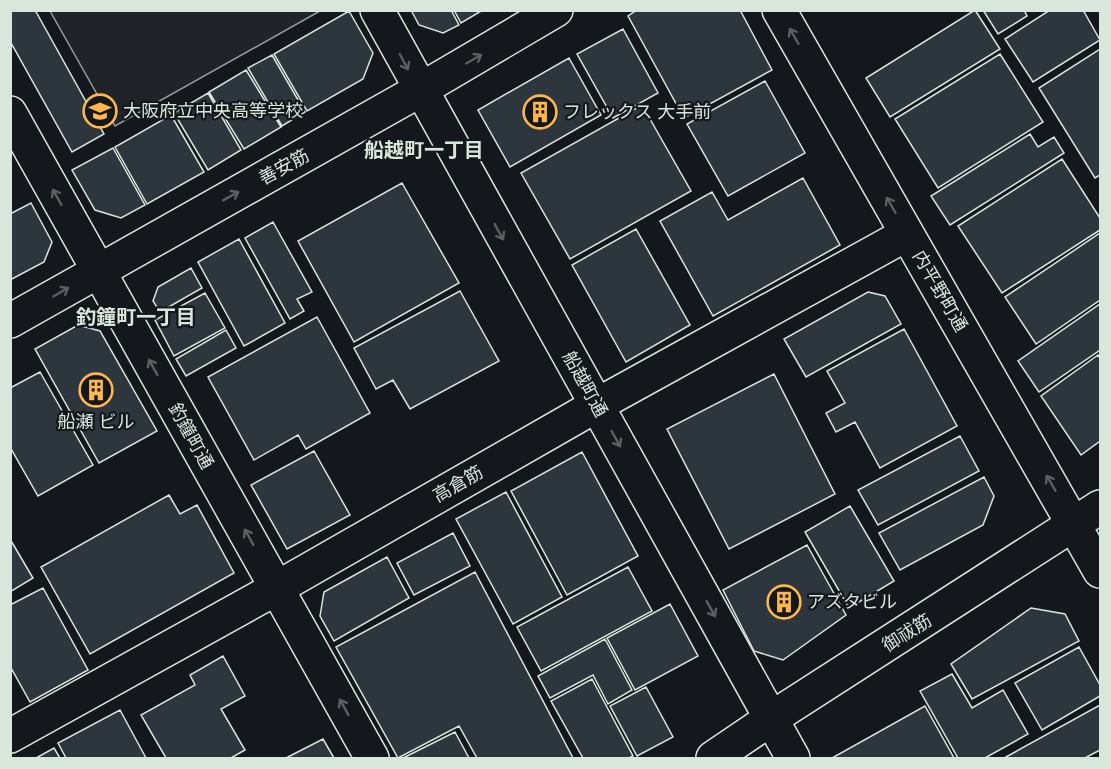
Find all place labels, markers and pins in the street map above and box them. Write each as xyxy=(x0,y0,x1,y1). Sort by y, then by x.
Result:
school or university icon: 大阪府立中央高等学校 xyxy=(82,93,118,129)
building icon: フレックス 大手前 xyxy=(522,94,558,130)
place label: 大阪府立中央高等学校 xyxy=(123,99,303,123)
place label: フレックス 大手前 xyxy=(563,100,711,124)
building icon: 船瀬 ビル xyxy=(78,372,114,408)
place label: 船瀬 ビル xyxy=(58,410,134,434)
building icon: アズタビル xyxy=(766,584,802,620)
place label: アズタビル xyxy=(807,590,897,614)

